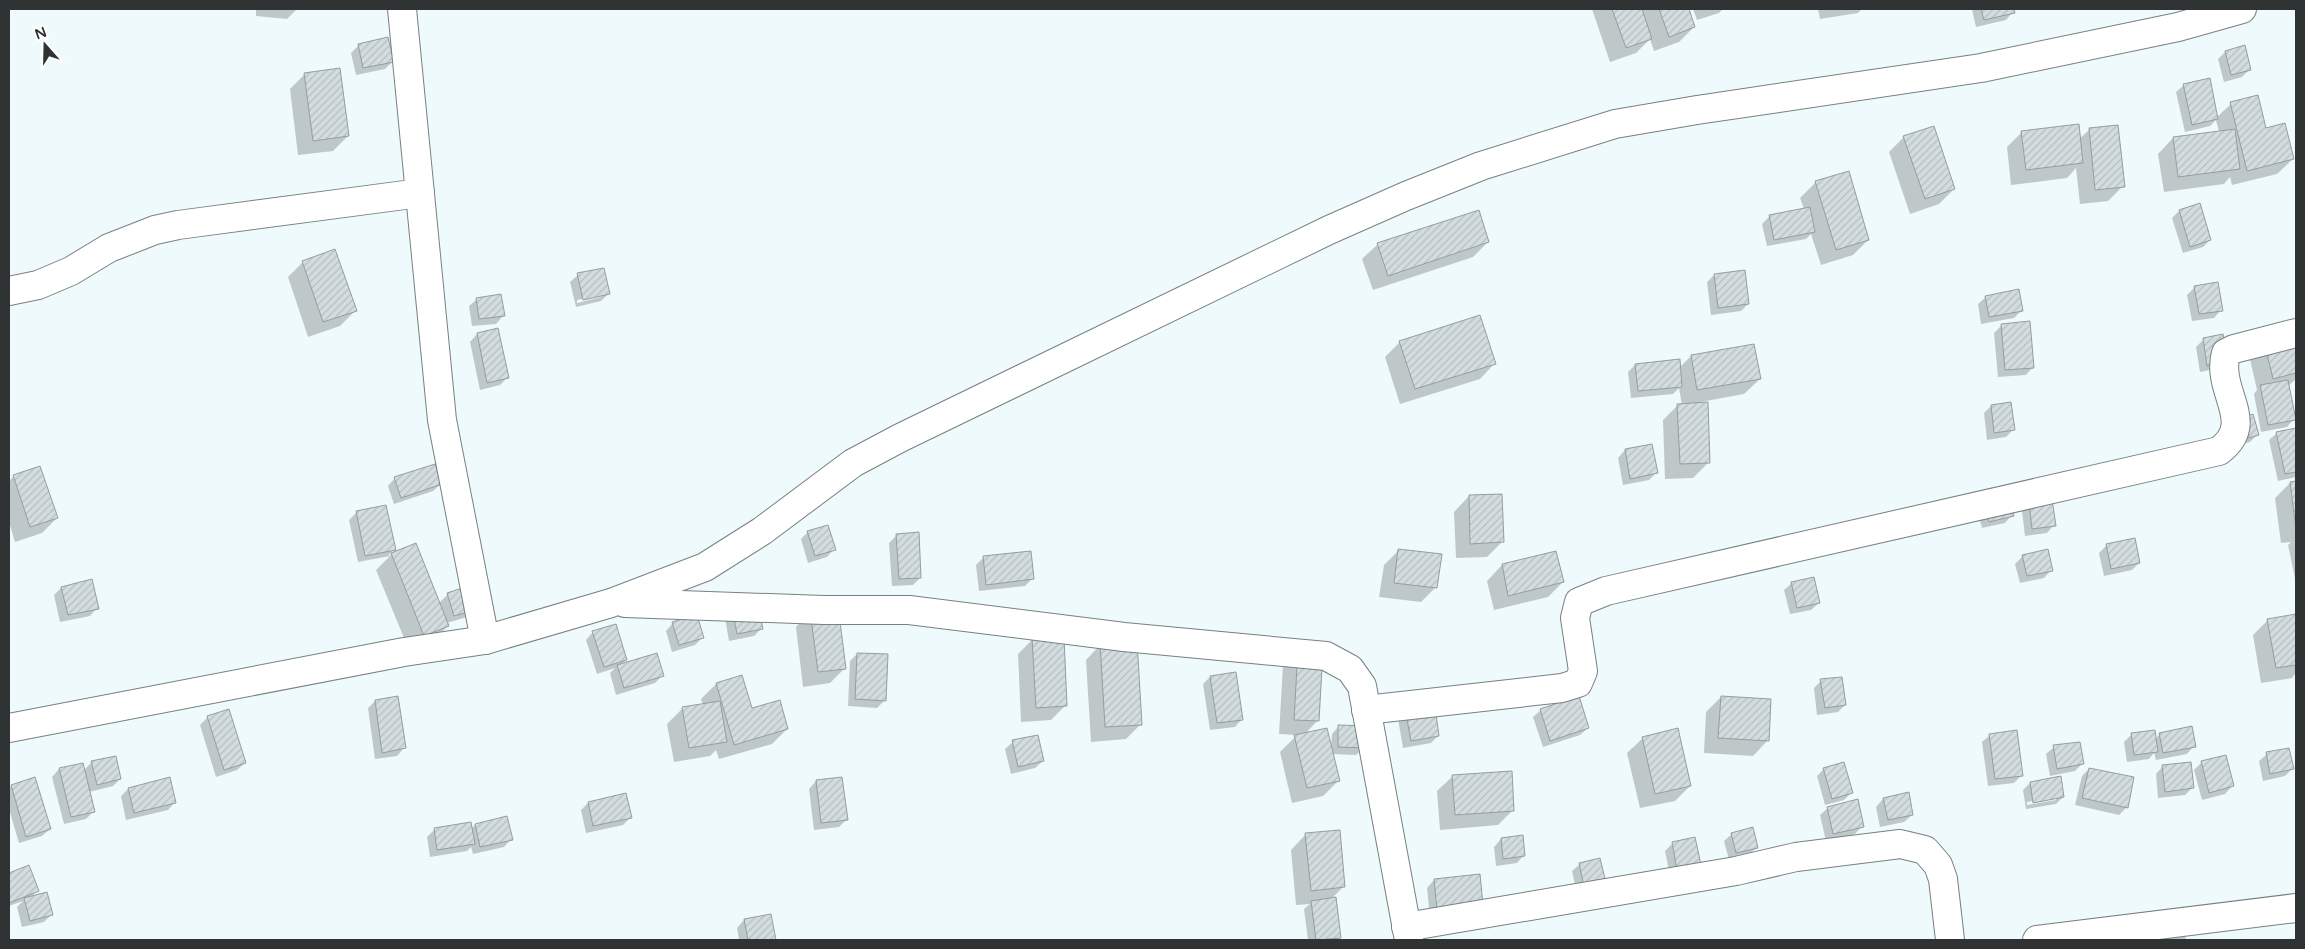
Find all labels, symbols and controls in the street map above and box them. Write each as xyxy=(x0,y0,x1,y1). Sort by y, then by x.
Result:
north arrow xyxy=(20,20,70,70)
text: N xyxy=(33,23,49,43)

